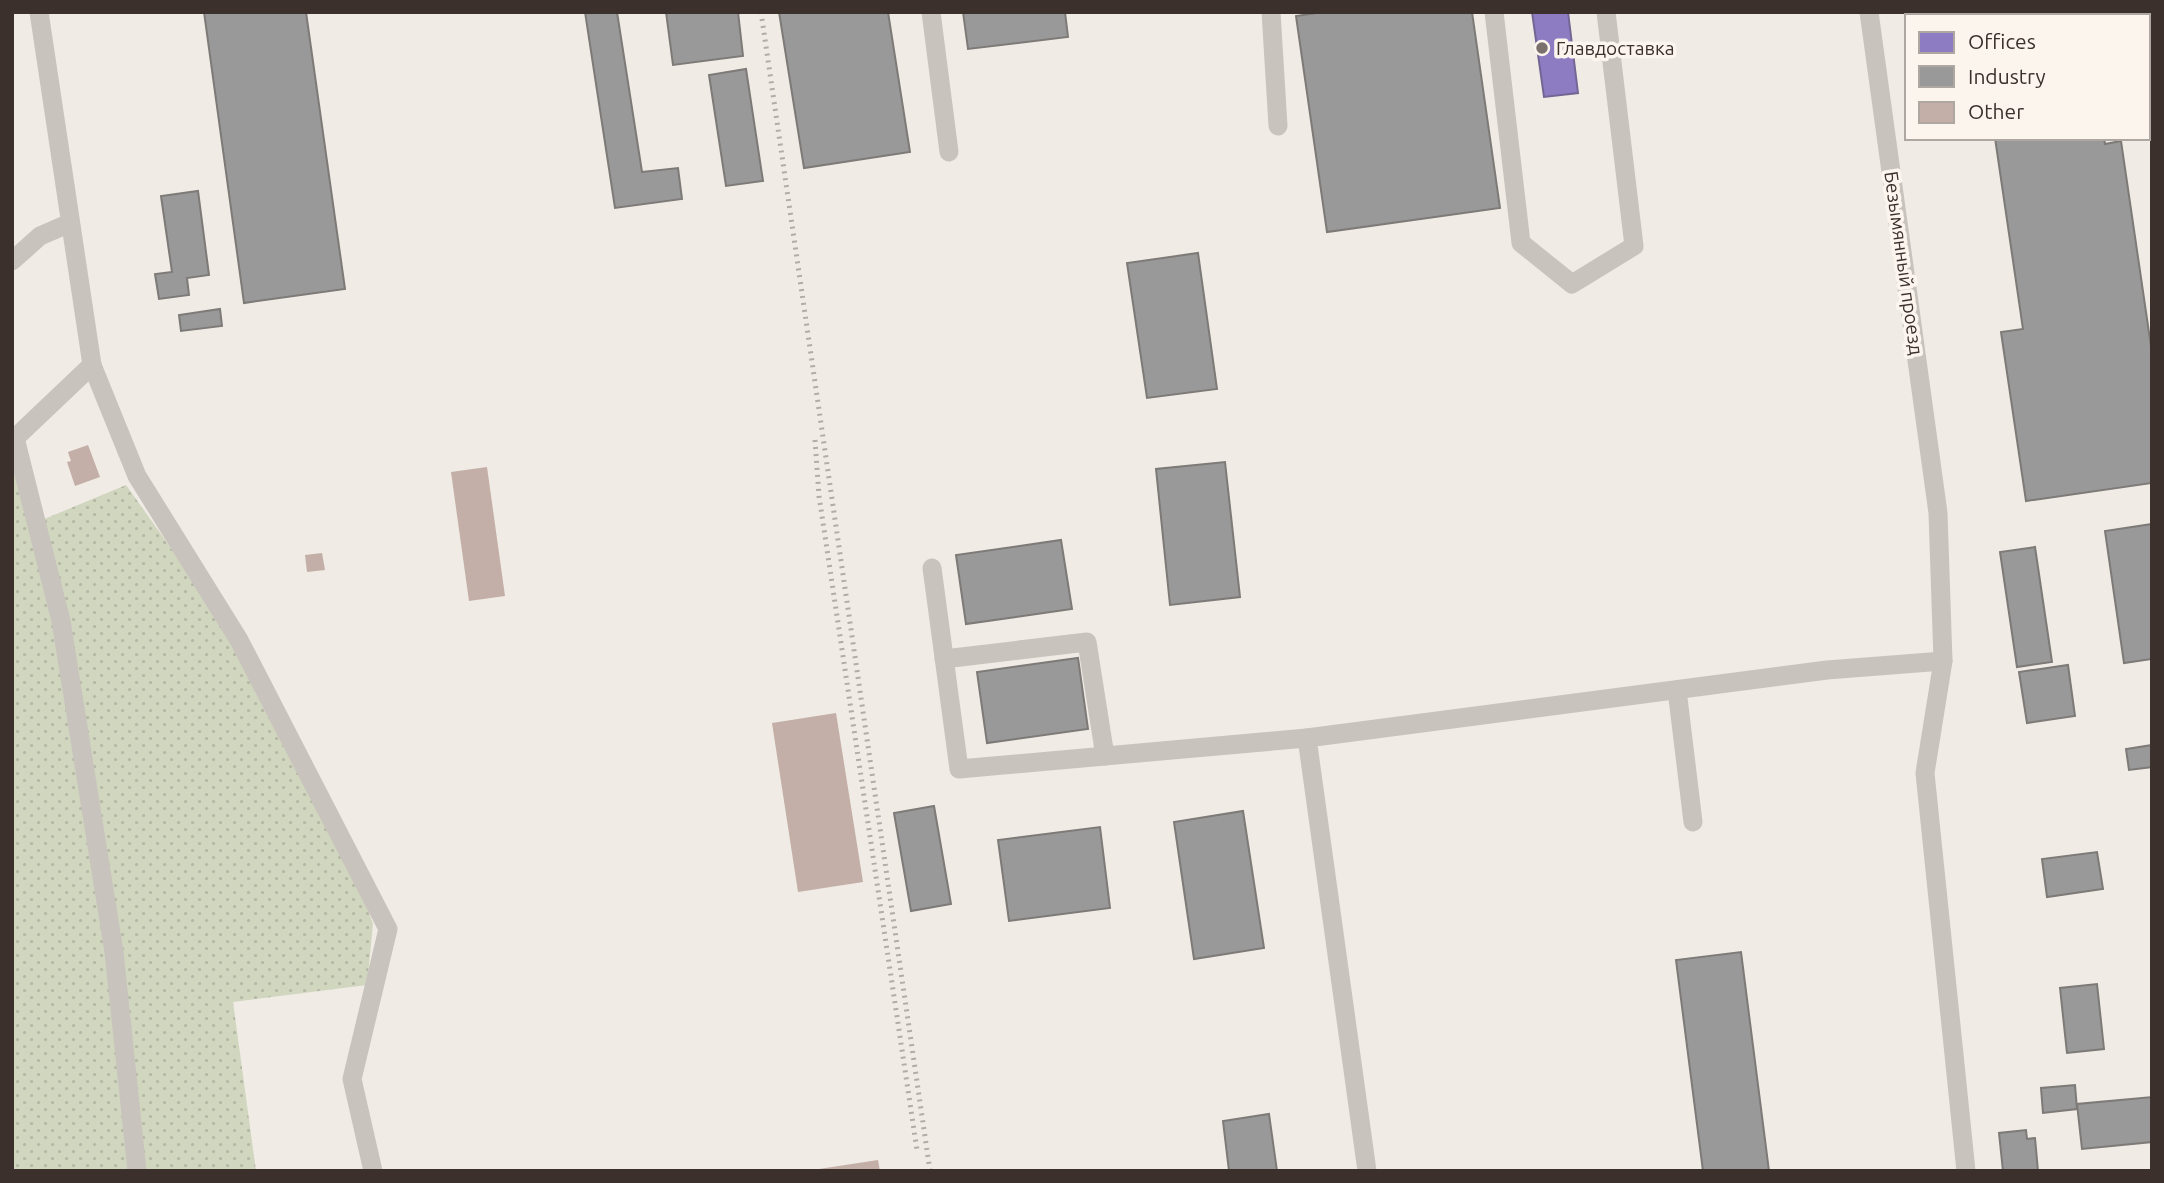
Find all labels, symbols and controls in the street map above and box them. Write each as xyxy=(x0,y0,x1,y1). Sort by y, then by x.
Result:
legend xyxy=(1905,14,2150,140)
text: Offices xyxy=(1968,29,2036,53)
place label: Главдоставка xyxy=(1556,37,1675,59)
marker: Главдоставка xyxy=(1534,40,1550,56)
text: Industry xyxy=(1968,64,2046,88)
text: Other xyxy=(1968,99,2024,123)
street label: Безымянный проезд xyxy=(1880,170,1928,356)

